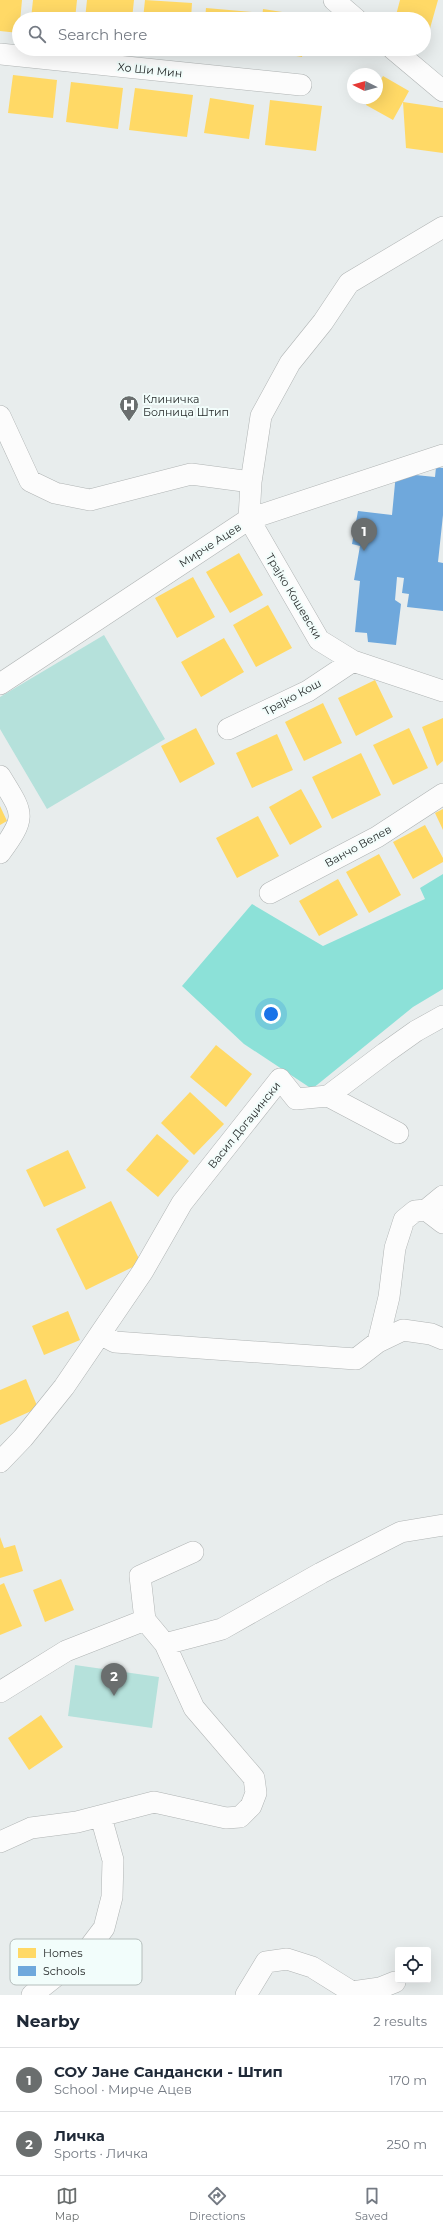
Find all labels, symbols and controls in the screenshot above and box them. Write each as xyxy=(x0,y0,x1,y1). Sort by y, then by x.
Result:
search box xyxy=(12,12,431,56)
icon: search xyxy=(26,23,48,45)
text: Search here xyxy=(58,25,147,44)
street label: Хо Ши Мин xyxy=(117,60,183,80)
north arrow xyxy=(347,68,383,104)
place label: Клиничка Болница Штип xyxy=(143,392,229,419)
hospital icon: Клиничка Болница Штип xyxy=(118,394,140,422)
pin: 1 xyxy=(351,518,377,551)
street label: Мирче Ацев xyxy=(176,520,244,570)
street label: Трајко Кошевски xyxy=(263,551,325,641)
street label: Трајко Кош xyxy=(260,676,324,718)
street label: Ванчо Велев xyxy=(322,822,394,870)
your location xyxy=(261,1004,281,1024)
street label: Васил Догаџински xyxy=(205,1079,283,1171)
pin: 2 xyxy=(101,1663,127,1696)
legend xyxy=(10,1939,142,1985)
text: Homes xyxy=(43,1946,83,1960)
map controls xyxy=(395,1947,431,1983)
button: locate xyxy=(395,1947,431,1983)
text: Schools xyxy=(43,1964,86,1978)
text: Nearby xyxy=(16,2011,80,2031)
text: 2 results xyxy=(373,2013,427,2029)
text: СОУ Јане Сандански - Штип xyxy=(54,2062,283,2081)
text: 1 xyxy=(26,2072,32,2088)
text: 170 m xyxy=(389,2072,427,2088)
text: School · Мирче Ацев xyxy=(54,2081,192,2097)
text: Личка xyxy=(54,2126,105,2145)
text: 2 xyxy=(25,2136,33,2152)
text: 250 m xyxy=(386,2136,427,2152)
text: Sports · Личка xyxy=(54,2145,148,2161)
tab: Map xyxy=(55,2185,79,2223)
tab: Directions xyxy=(189,2185,245,2223)
tab: Saved xyxy=(355,2185,388,2223)

